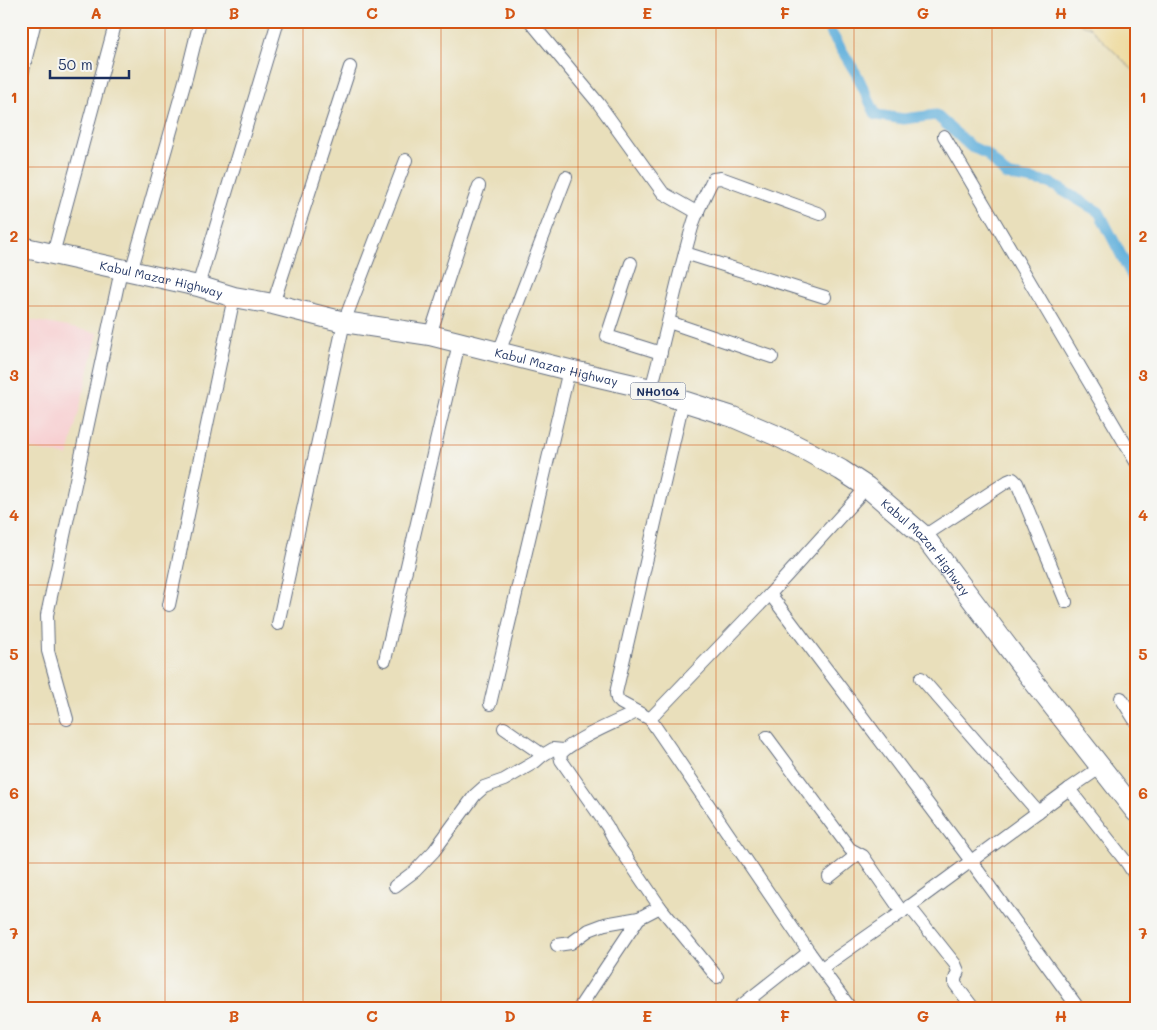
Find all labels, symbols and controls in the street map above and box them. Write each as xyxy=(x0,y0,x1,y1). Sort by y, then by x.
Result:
text: A xyxy=(90,2,102,23)
text: B xyxy=(229,2,239,23)
text: C xyxy=(366,2,378,23)
text: D xyxy=(504,2,516,23)
text: E xyxy=(642,2,652,23)
text: F xyxy=(780,2,790,23)
text: G xyxy=(917,2,929,23)
text: H xyxy=(1055,2,1067,23)
scale bar xyxy=(50,48,129,80)
text: 50 m xyxy=(58,54,93,74)
text: 1 xyxy=(10,86,18,107)
text: 1 xyxy=(1139,86,1147,107)
text: 2 xyxy=(10,225,19,246)
text: 2 xyxy=(1139,225,1148,246)
street label: Kabul Mazar Highway xyxy=(98,257,225,301)
street label: Kabul Mazar Highway xyxy=(493,344,619,389)
text: 3 xyxy=(9,364,19,385)
text: 3 xyxy=(1138,364,1148,385)
road number: NH0104 xyxy=(630,382,686,400)
street label: Kabul Mazar Highway xyxy=(878,495,974,599)
text: 4 xyxy=(9,504,19,525)
text: 4 xyxy=(1138,504,1148,525)
text: 5 xyxy=(9,643,19,664)
text: 5 xyxy=(1138,643,1148,664)
text: 6 xyxy=(9,782,19,803)
text: 6 xyxy=(1138,782,1148,803)
text: 7 xyxy=(10,922,19,943)
text: 7 xyxy=(1139,922,1148,943)
text: A xyxy=(90,1005,102,1026)
text: B xyxy=(229,1005,239,1026)
text: C xyxy=(366,1005,378,1026)
text: D xyxy=(504,1005,516,1026)
text: E xyxy=(642,1005,652,1026)
text: F xyxy=(780,1005,790,1026)
text: G xyxy=(917,1005,929,1026)
text: H xyxy=(1055,1005,1067,1026)

